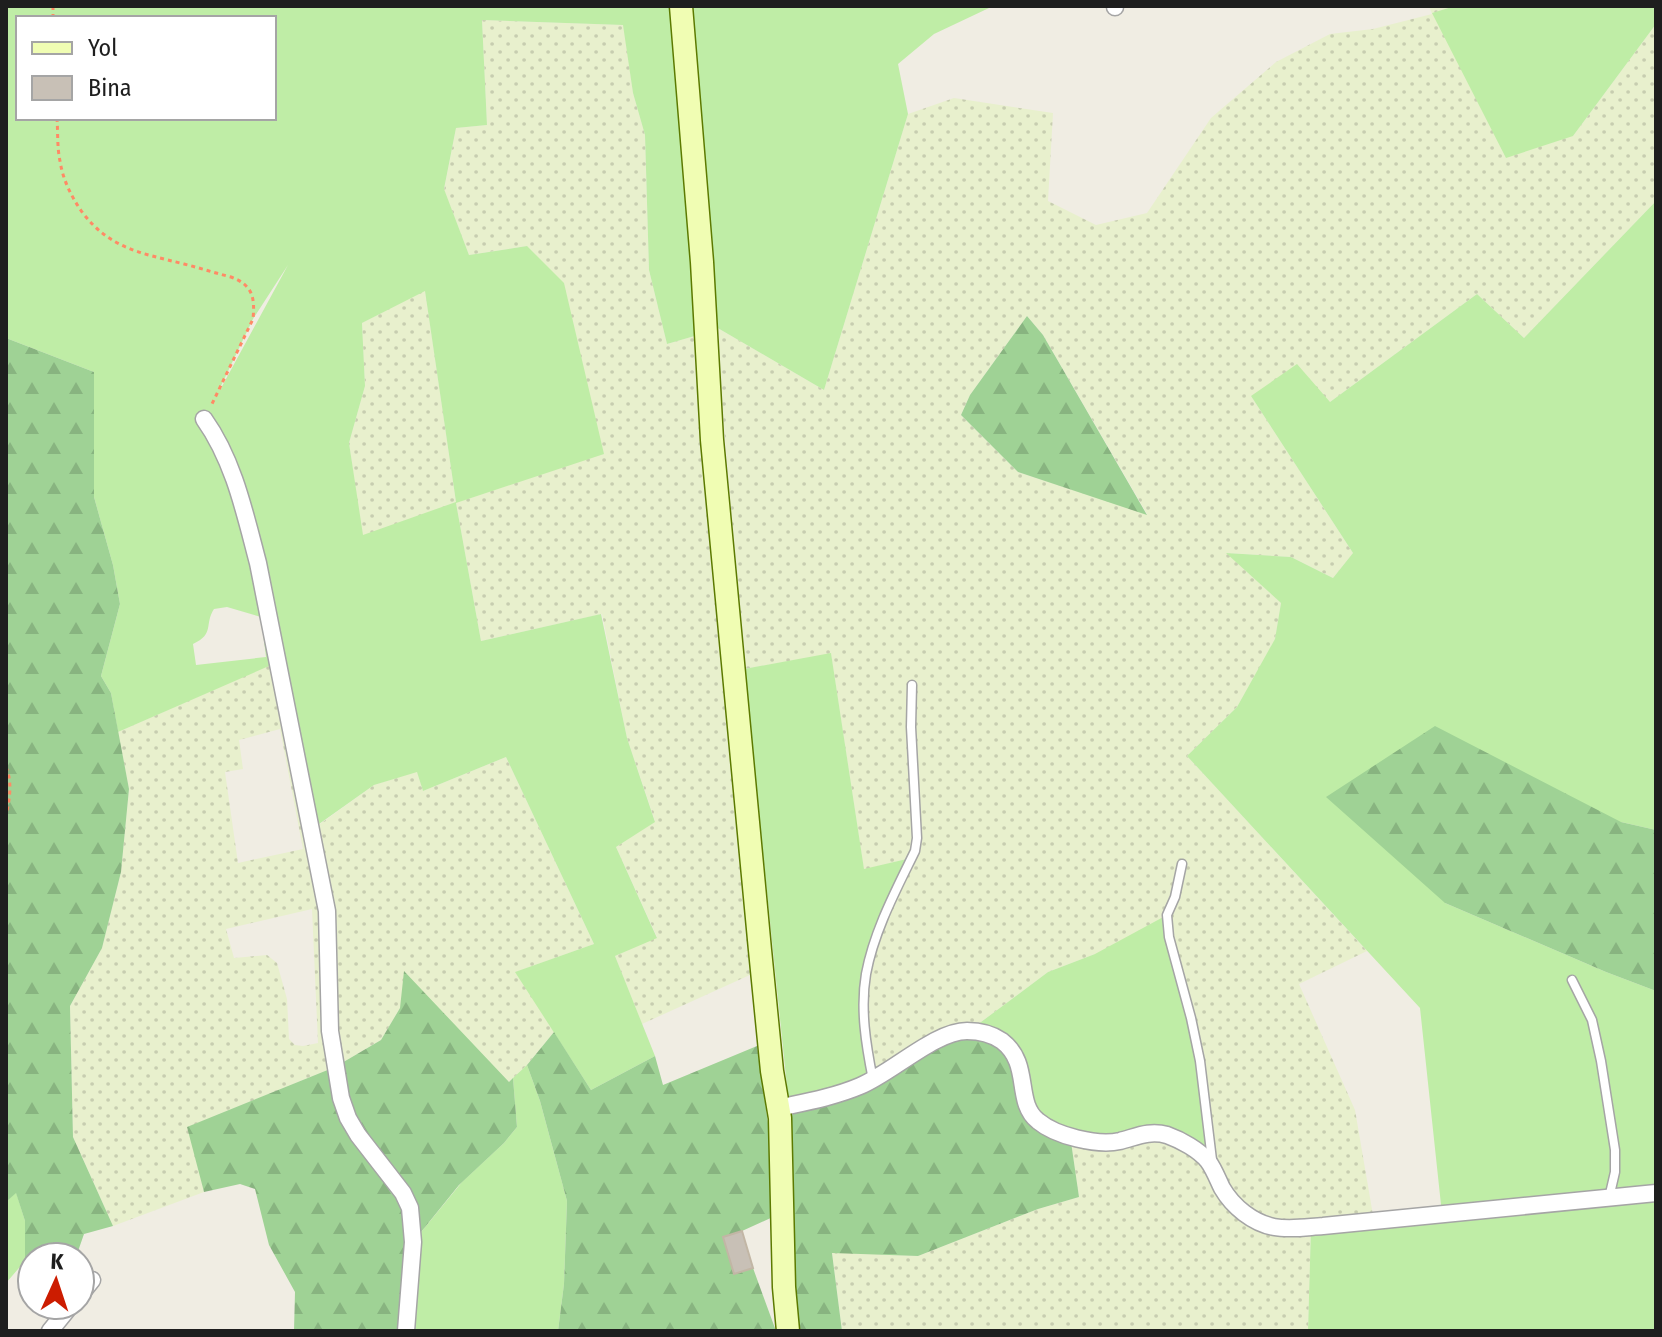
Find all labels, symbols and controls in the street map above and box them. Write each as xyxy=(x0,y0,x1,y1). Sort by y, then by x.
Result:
legend xyxy=(16,16,276,120)
text: Yol xyxy=(88,34,118,62)
text: Bina xyxy=(88,74,132,102)
north arrow xyxy=(16,1241,96,1321)
text: K xyxy=(50,1248,65,1275)

